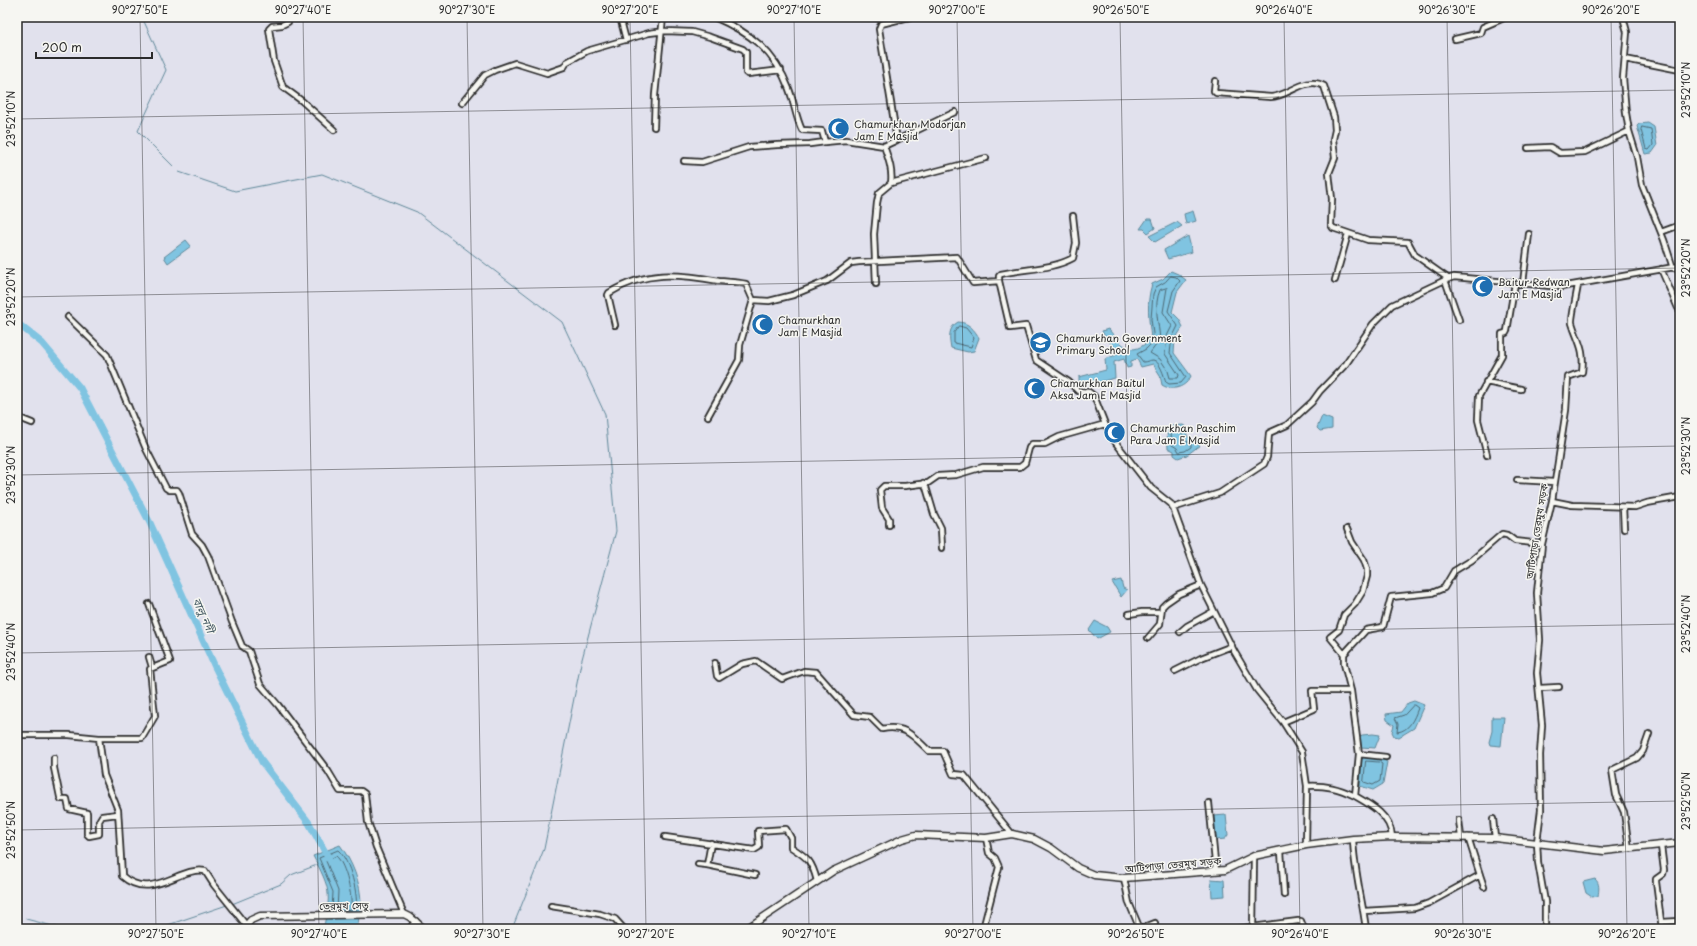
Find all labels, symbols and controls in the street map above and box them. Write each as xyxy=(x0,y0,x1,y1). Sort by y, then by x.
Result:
text: 90°27'50"E xyxy=(112,2,168,17)
text: 90°27'40"E xyxy=(275,2,331,17)
text: 90°27'30"E xyxy=(439,2,495,17)
text: 90°27'20"E xyxy=(601,2,659,17)
text: 90°27'10"E xyxy=(767,2,821,17)
text: 90°27'00"E xyxy=(928,2,986,17)
text: 90°26'50"E xyxy=(1092,2,1150,17)
text: 90°26'40"E xyxy=(1255,2,1313,17)
text: 90°26'30"E xyxy=(1418,2,1476,17)
text: 90°26'20"E xyxy=(1582,2,1640,17)
scale bar xyxy=(36,34,152,60)
text: 200 m xyxy=(42,38,82,56)
text: 23°52'10"N xyxy=(1678,62,1693,118)
text: 23°52'10"N xyxy=(3,91,18,147)
mosque icon: Chamurkhan Modorjan Jam E Masjid xyxy=(826,116,852,142)
place label: Chamurkhan Modorjan Jam E Masjid xyxy=(854,116,966,143)
text: 23°52'20"N xyxy=(1678,238,1693,298)
text: 23°52'20"N xyxy=(3,267,18,327)
mosque icon: Baitur Redwan Jam E Masjid xyxy=(1470,274,1496,300)
place label: Baitur Redwan Jam E Masjid xyxy=(1498,274,1570,301)
mosque icon: Chamurkhan Jam E Masjid xyxy=(750,312,776,338)
place label: Chamurkhan Jam E Masjid xyxy=(778,312,842,339)
school or university icon: Chamurkhan Government Primary School xyxy=(1027,330,1053,356)
place label: Chamurkhan Government Primary School xyxy=(1056,330,1182,357)
mosque icon: Chamurkhan Baitul Aksa Jam E Masjid xyxy=(1022,375,1048,401)
place label: Chamurkhan Baitul Aksa Jam E Masjid xyxy=(1050,375,1145,402)
text: 23°52'30"N xyxy=(1678,416,1693,475)
mosque icon: Chamurkhan Paschim Para Jam E Masjid xyxy=(1101,420,1127,446)
place label: Chamurkhan Paschim Para Jam E Masjid xyxy=(1130,420,1236,447)
text: 23°52'30"N xyxy=(3,445,18,504)
street label: আটিপাড়া তেরমুখ সড়ক xyxy=(1521,481,1551,581)
water label: বালু নদী xyxy=(189,595,220,637)
text: 23°52'40"N xyxy=(1678,595,1693,653)
text: 23°52'40"N xyxy=(3,623,18,681)
text: 23°52'50"N xyxy=(1678,772,1693,830)
text: 23°52'50"N xyxy=(3,801,18,859)
street label: আটিপাড়া তেরমুখ সড়ক xyxy=(1123,852,1223,876)
street label: তেরমুখ সেতু xyxy=(319,897,370,913)
text: 90°27'50"E xyxy=(128,926,184,941)
text: 90°27'40"E xyxy=(291,926,347,941)
text: 90°27'30"E xyxy=(454,926,510,941)
text: 90°27'20"E xyxy=(617,926,675,941)
text: 90°27'10"E xyxy=(782,926,836,941)
text: 90°27'00"E xyxy=(944,926,1002,941)
text: 90°26'50"E xyxy=(1107,926,1165,941)
text: 90°26'40"E xyxy=(1271,926,1329,941)
text: 90°26'30"E xyxy=(1434,926,1492,941)
text: 90°26'20"E xyxy=(1598,926,1656,941)

